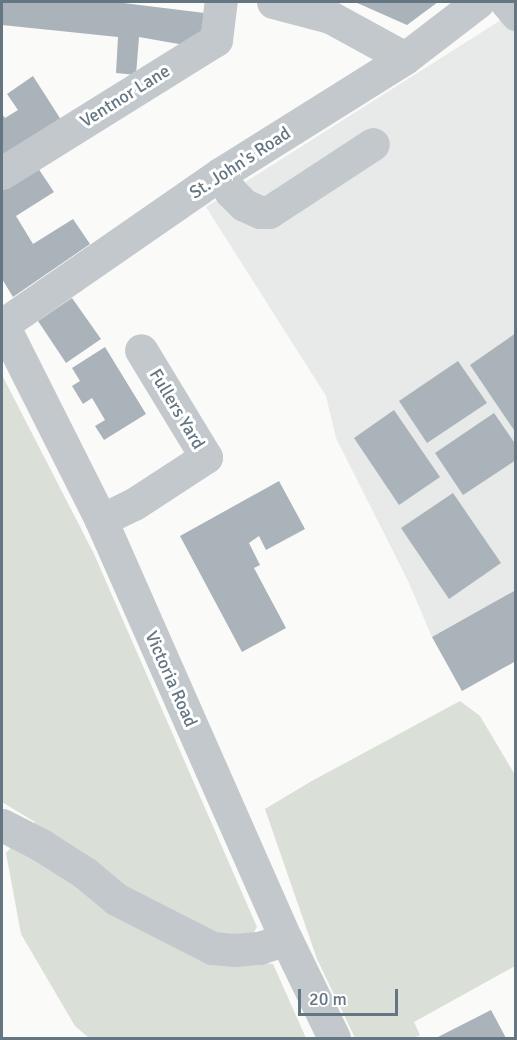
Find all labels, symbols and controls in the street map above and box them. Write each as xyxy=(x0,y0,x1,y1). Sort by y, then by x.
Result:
street label: Ventnor Lane xyxy=(76,60,174,132)
street label: St. John's Road xyxy=(185,122,295,204)
street label: Fullers Yard xyxy=(145,365,209,453)
street label: Victoria Road xyxy=(140,628,202,730)
scale bar xyxy=(301,977,402,1015)
text: 20 m xyxy=(309,988,347,1010)

